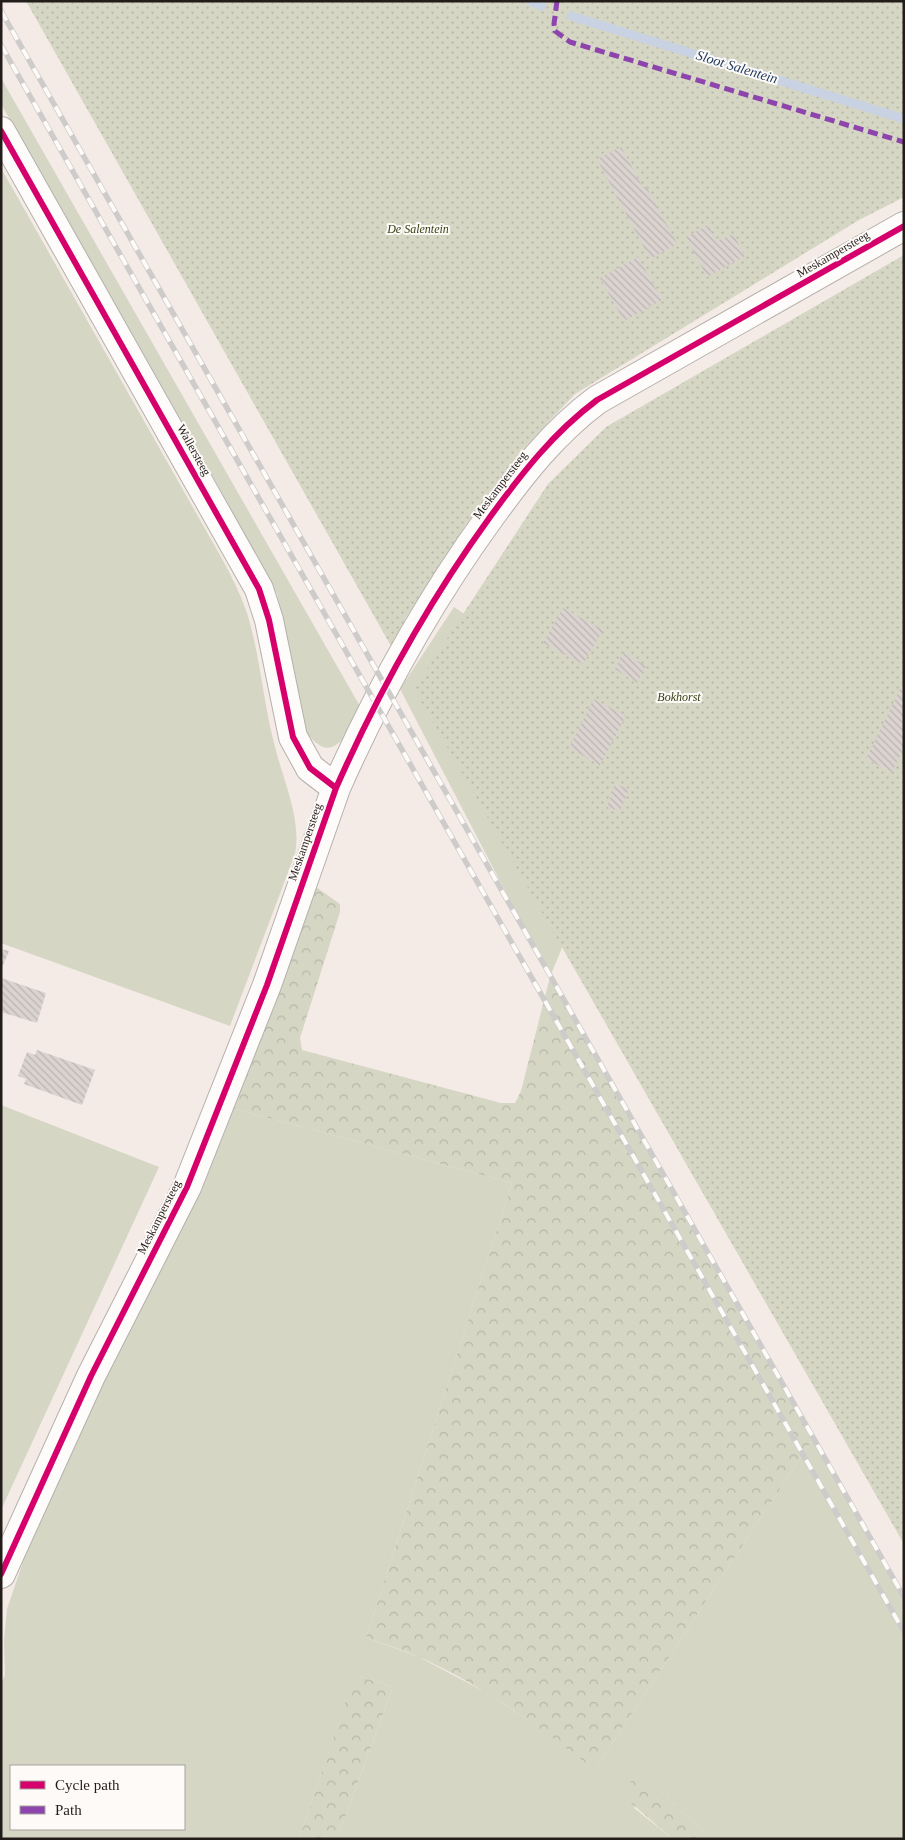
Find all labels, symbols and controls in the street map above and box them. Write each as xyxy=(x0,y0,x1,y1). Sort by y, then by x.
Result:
water label: Sloot Salentein xyxy=(694,47,780,87)
park label: De Salentein xyxy=(386,222,449,236)
street label: Meskampersteeg xyxy=(794,228,872,280)
street label: Wallersteeg xyxy=(174,422,214,478)
street label: Meskampersteeg xyxy=(470,448,530,522)
park label: Bokhorst xyxy=(657,690,701,704)
street label: Meskampersteeg xyxy=(285,801,325,883)
street label: Meskampersteeg xyxy=(134,1178,184,1256)
legend xyxy=(10,1765,185,1830)
text: Cycle path xyxy=(55,1777,120,1793)
text: Path xyxy=(55,1802,82,1818)

